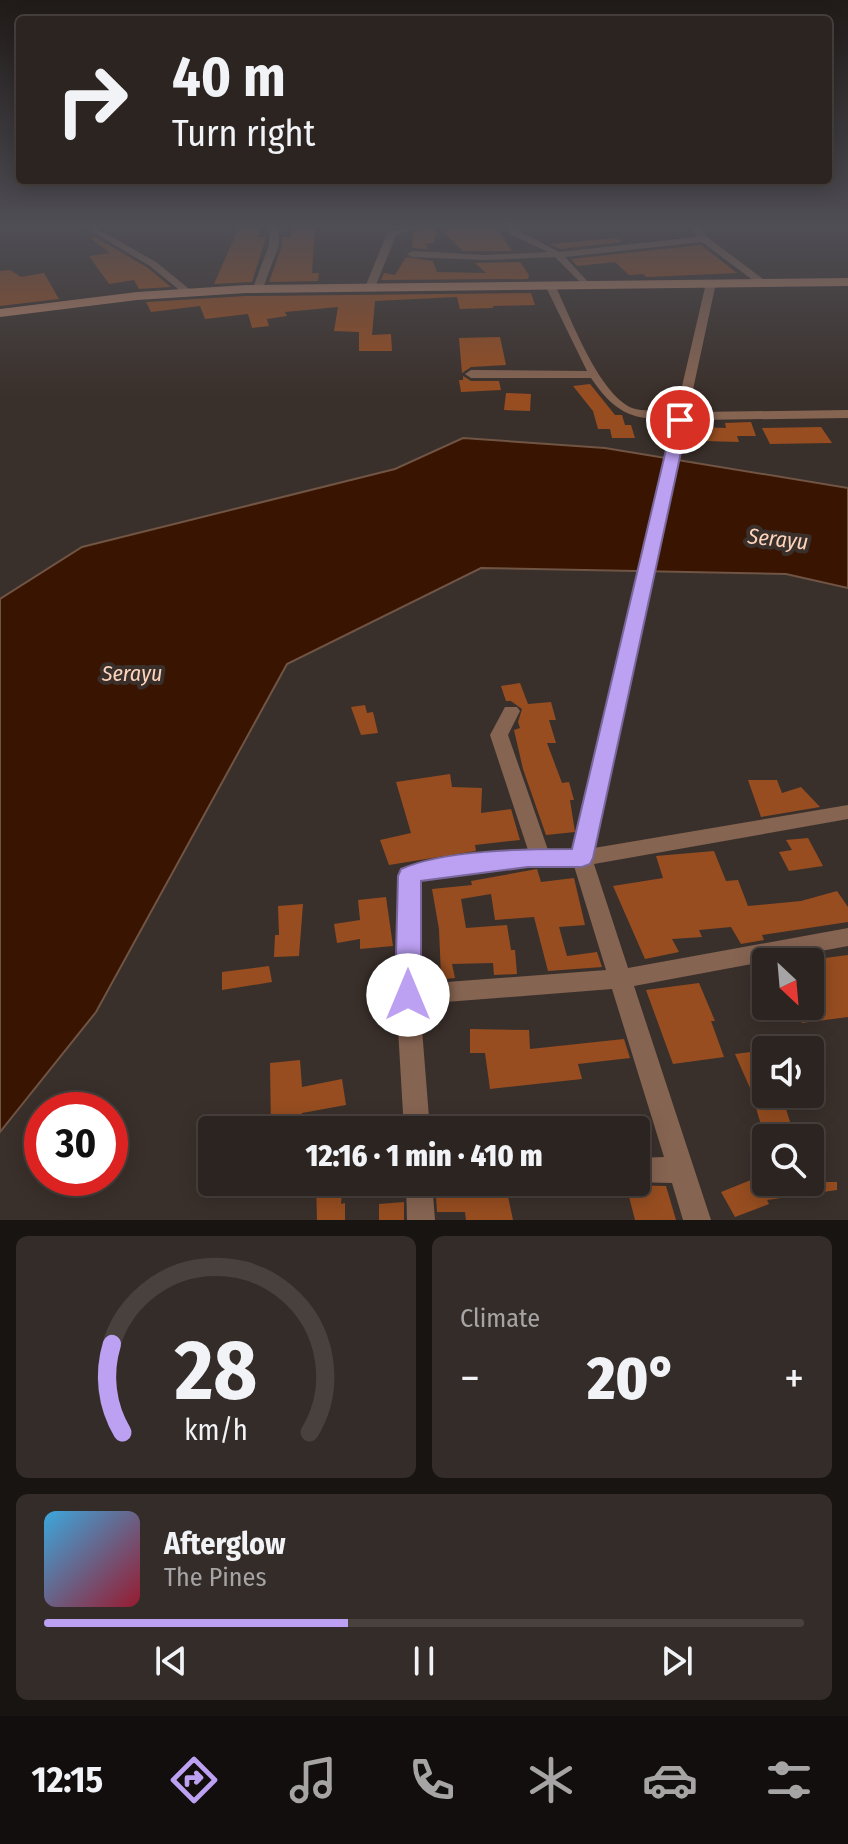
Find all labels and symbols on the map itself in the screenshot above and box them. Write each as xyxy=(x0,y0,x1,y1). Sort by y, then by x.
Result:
pin xyxy=(646,386,714,454)
water label: Serayu xyxy=(745,522,810,556)
water label: Serayu xyxy=(101,660,162,687)
north arrow xyxy=(752,948,824,1020)
position arrow xyxy=(366,953,450,1037)
speed limit sign: 30 xyxy=(24,1092,128,1196)

